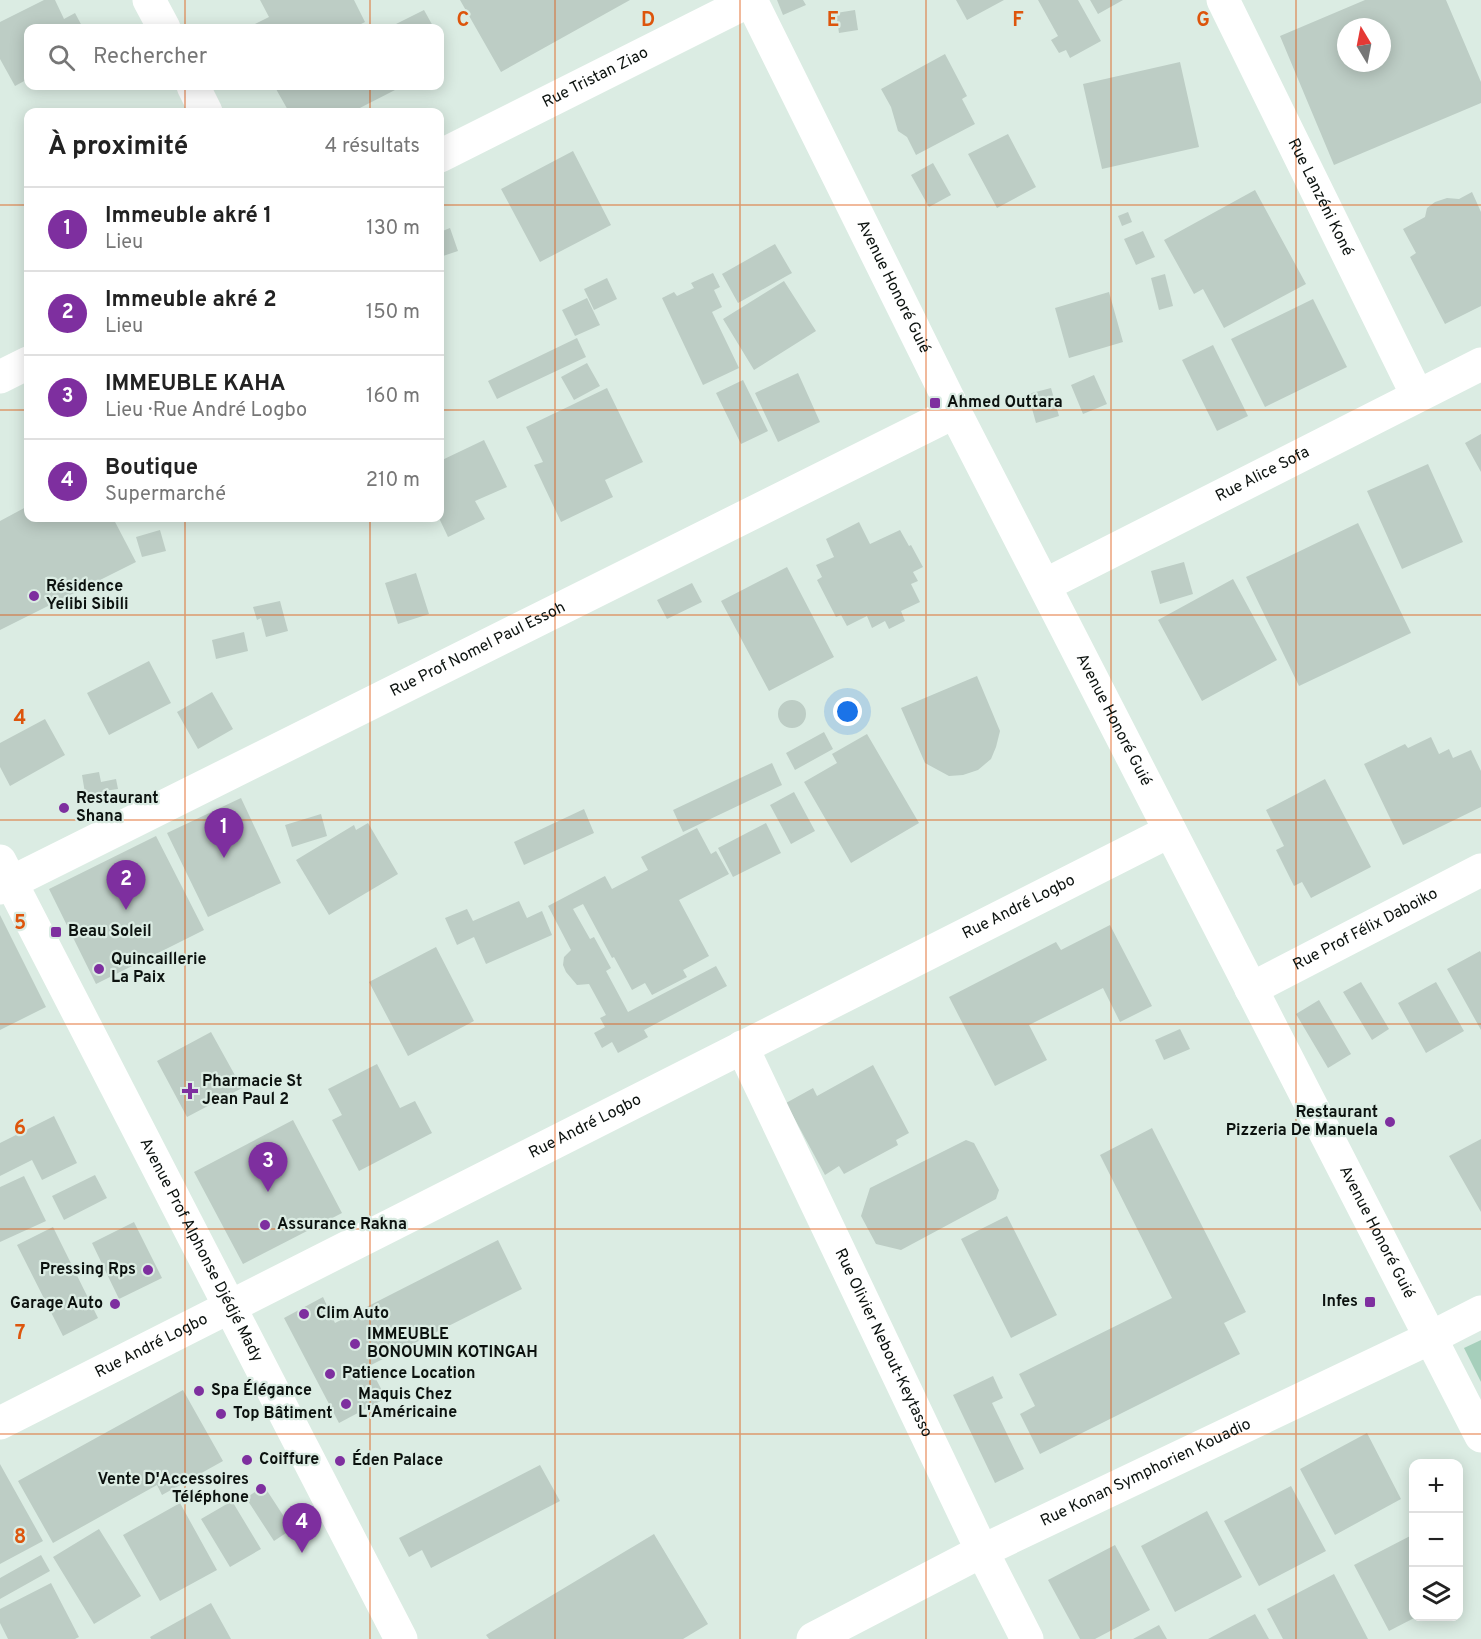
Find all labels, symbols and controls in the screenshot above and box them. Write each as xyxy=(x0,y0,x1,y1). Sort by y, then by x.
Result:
text: C xyxy=(457,8,469,34)
text: D xyxy=(641,8,655,34)
text: E xyxy=(827,8,839,34)
text: F xyxy=(1012,8,1024,34)
text: G xyxy=(1196,8,1210,34)
north arrow xyxy=(1337,18,1391,72)
search box xyxy=(24,24,444,90)
icon: search xyxy=(45,41,78,74)
street label: Rue Tristan Ziao xyxy=(539,43,652,113)
text: Rechercher xyxy=(93,44,207,71)
text: À proximité xyxy=(48,131,188,164)
text: 4 résultats xyxy=(325,134,420,160)
street label: Rue Lanzéni Koné xyxy=(1283,135,1357,260)
text: Immeuble akré 1 xyxy=(105,203,272,230)
text: 1 xyxy=(64,216,72,242)
text: 130 m xyxy=(366,216,420,242)
street label: Avenue Honoré Guié xyxy=(852,217,934,357)
text: Lieu xyxy=(105,230,143,256)
text: Immeuble akré 2 xyxy=(105,287,277,314)
text: 2 xyxy=(61,300,74,326)
text: 150 m xyxy=(366,300,420,326)
text: Lieu xyxy=(105,314,143,340)
text: IMMEUBLE KAHA xyxy=(105,371,286,398)
text: 3 xyxy=(62,384,74,410)
text: 160 m xyxy=(366,384,420,410)
place label: Ahmed Outtara xyxy=(947,393,1063,413)
marker: Ahmed Outtara xyxy=(928,396,942,410)
text: Lieu · Rue André Logbo xyxy=(105,398,307,424)
street label: Rue Alice Sofa xyxy=(1212,443,1313,507)
text: Boutique xyxy=(105,455,198,482)
text: 4 xyxy=(61,468,74,494)
text: 210 m xyxy=(366,468,420,494)
text: Supermarché xyxy=(105,482,226,508)
place label: Résidence Yelibi Sibili xyxy=(46,577,129,615)
marker: Résidence Yelibi Sibili xyxy=(27,589,41,603)
street label: Rue Prof Nomel Paul Essoh xyxy=(387,598,569,702)
street label: Avenue Honoré Guié xyxy=(1071,650,1156,790)
your location xyxy=(833,697,862,726)
text: 4 xyxy=(14,706,26,732)
place label: Restaurant Shana xyxy=(76,789,159,827)
marker: Restaurant Shana xyxy=(57,801,71,815)
pin: 1 xyxy=(204,808,244,858)
pin: 2 xyxy=(106,860,146,910)
street label: Rue André Logbo xyxy=(959,871,1079,944)
street label: Rue Prof Félix Daboiko xyxy=(1290,884,1441,975)
text: 5 xyxy=(14,911,26,937)
place label: Beau Soleil xyxy=(68,922,152,942)
marker: Beau Soleil xyxy=(49,925,63,939)
place label: Quincaillerie La Paix xyxy=(111,950,207,988)
marker: Quincaillerie La Paix xyxy=(92,962,106,976)
place label: Pharmacie St Jean Paul 2 xyxy=(202,1072,302,1110)
marker: Pharmacie St Jean Paul 2 xyxy=(183,1084,197,1098)
street label: Rue André Logbo xyxy=(526,1090,645,1164)
place label: Restaurant Pizzeria De Manuela xyxy=(1226,1103,1378,1141)
marker: Restaurant Pizzeria De Manuela xyxy=(1383,1115,1397,1129)
text: 6 xyxy=(14,1116,26,1142)
street label: Avenue Prof Alphonse Djédjé Mady xyxy=(135,1135,267,1366)
pin: 3 xyxy=(248,1142,288,1192)
street label: Avenue Honoré Guié xyxy=(1334,1163,1419,1302)
place label: Assurance Rakna xyxy=(277,1215,407,1235)
marker: Assurance Rakna xyxy=(258,1218,272,1232)
street label: Rue Olivier Nebout-Keytasso xyxy=(830,1246,937,1441)
place label: Pressing Rps xyxy=(40,1260,136,1280)
marker: Pressing Rps xyxy=(141,1263,155,1277)
place label: Infes xyxy=(1322,1292,1358,1312)
place label: Garage Auto xyxy=(10,1294,103,1314)
marker: Infes xyxy=(1363,1295,1377,1309)
marker: Garage Auto xyxy=(108,1297,122,1311)
place label: Clim Auto xyxy=(316,1304,389,1324)
marker: Clim Auto xyxy=(297,1307,311,1321)
street label: Rue André Logbo xyxy=(92,1309,211,1383)
text: 7 xyxy=(15,1321,25,1347)
place label: IMMEUBLE BONOUMIN KOTINGAH xyxy=(367,1325,538,1363)
marker: IMMEUBLE BONOUMIN KOTINGAH xyxy=(348,1337,362,1351)
place label: Patience Location xyxy=(342,1364,475,1384)
marker: Patience Location xyxy=(323,1367,337,1381)
place label: Spa Élégance xyxy=(211,1379,312,1401)
marker: Spa Élégance xyxy=(192,1384,206,1398)
place label: Maquis Chez L'Américaine xyxy=(358,1385,457,1423)
marker: Maquis Chez L'Américaine xyxy=(339,1397,353,1411)
place label: Top Bâtiment xyxy=(233,1404,332,1424)
marker: Top Bâtiment xyxy=(214,1407,228,1421)
street label: Rue Konan Symphorien Kouadio xyxy=(1037,1414,1254,1532)
place label: Éden Palace xyxy=(352,1449,443,1471)
place label: Coiffure xyxy=(259,1450,319,1470)
marker: Coiffure xyxy=(240,1453,254,1467)
marker: Éden Palace xyxy=(333,1454,347,1468)
map controls xyxy=(1409,1459,1463,1621)
button: + xyxy=(1409,1459,1463,1513)
place label: Vente D'Accessoires Téléphone xyxy=(98,1470,249,1508)
marker: Vente D'Accessoires Téléphone xyxy=(254,1482,268,1496)
pin: 4 xyxy=(282,1504,322,1553)
button: − xyxy=(1409,1513,1463,1567)
text: 8 xyxy=(14,1525,26,1551)
button: layers xyxy=(1409,1567,1463,1621)

